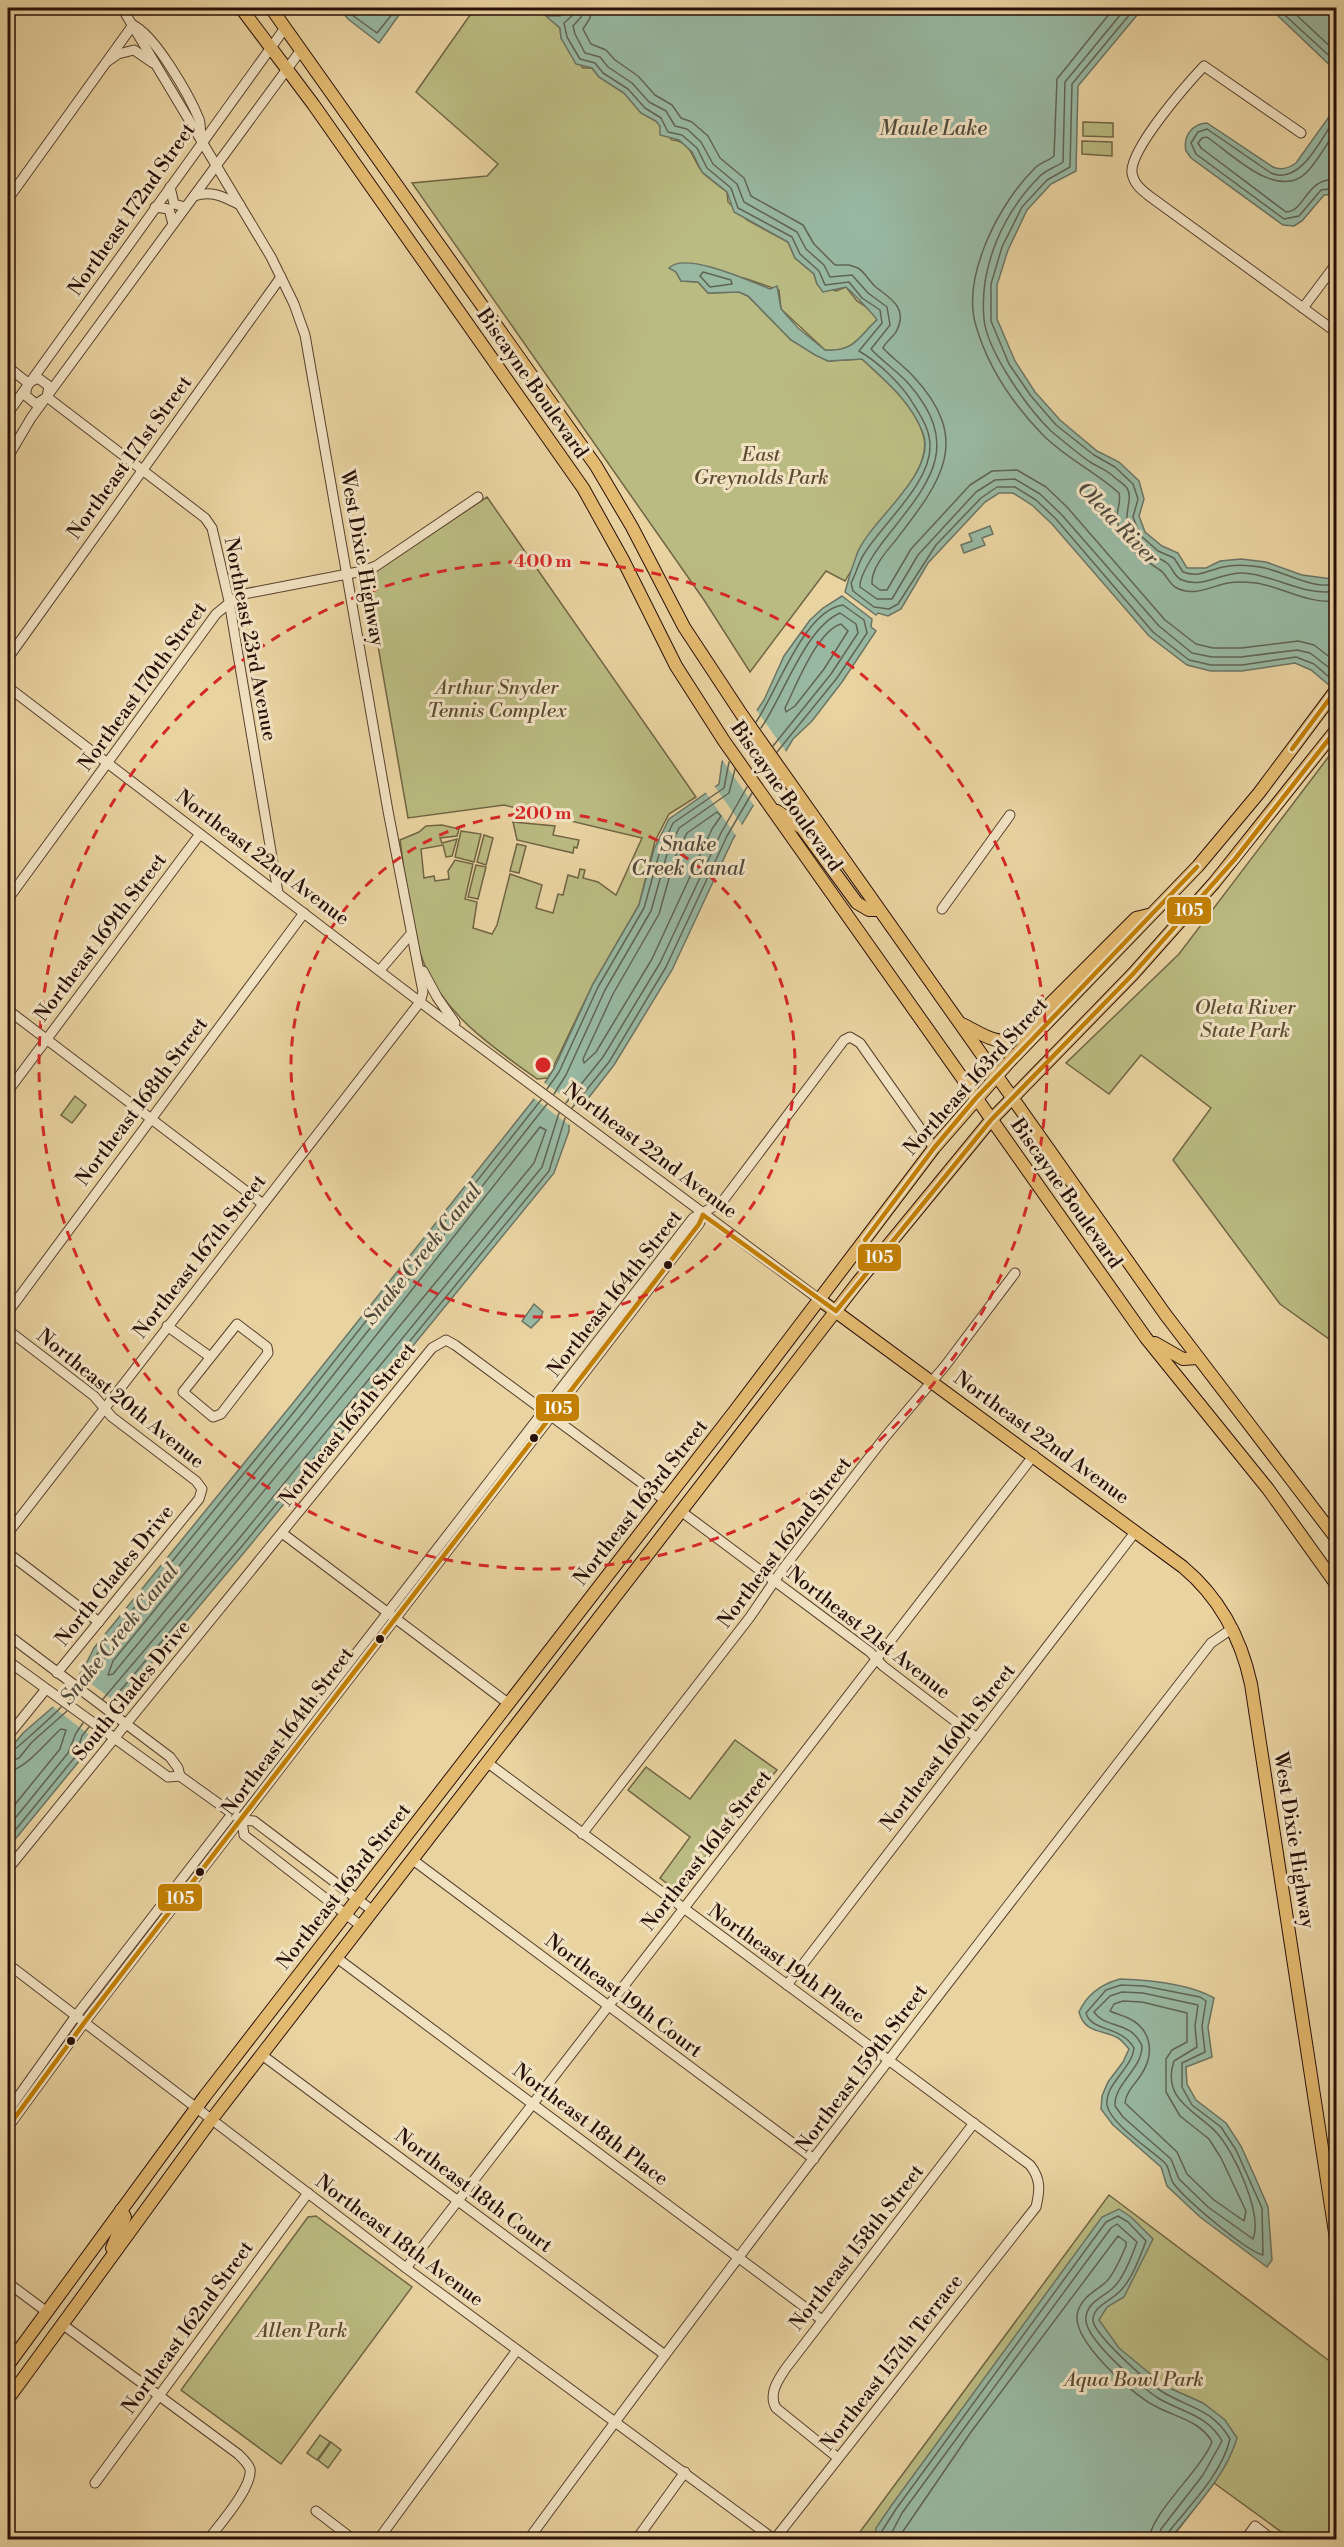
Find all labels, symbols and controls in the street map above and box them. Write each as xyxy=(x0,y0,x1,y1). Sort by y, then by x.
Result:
water label: Maule Lake xyxy=(879,116,987,142)
street label: Northeast 172nd Street xyxy=(63,119,201,301)
street label: Biscayne Boulevard xyxy=(470,303,593,464)
street label: Northeast 171st Street xyxy=(62,371,198,545)
park label: East Greynolds Park xyxy=(693,443,829,491)
street label: West Dixie Highway xyxy=(334,467,389,649)
water label: Oleta River xyxy=(1071,477,1164,572)
street label: Northeast 23rd Avenue xyxy=(218,535,282,743)
text: 400 m xyxy=(514,550,572,573)
street label: Northeast 170th Street xyxy=(74,598,213,776)
park label: Arthur Snyder Tennis Complex xyxy=(427,676,567,724)
street label: Biscayne Boulevard xyxy=(724,716,847,877)
street label: Northeast 22nd Avenue xyxy=(170,785,354,932)
text: 200 m xyxy=(515,802,572,825)
water label: Snake Creek Canal xyxy=(631,832,745,882)
street label: Northeast 169th Street xyxy=(30,849,173,1027)
line badge: 105 xyxy=(1166,896,1212,925)
text: 105 xyxy=(1175,901,1203,921)
street label: Northeast 163rd Street xyxy=(899,993,1054,1161)
park label: Oleta River State Park xyxy=(1195,996,1296,1044)
street label: Northeast 168th Street xyxy=(71,1013,214,1191)
centre of rings xyxy=(533,1055,553,1075)
street label: Northeast 22nd Avenue xyxy=(558,1078,742,1225)
street label: Biscayne Boulevard xyxy=(1004,1113,1127,1274)
street label: Northeast 167th Street xyxy=(128,1170,272,1344)
water label: Snake Creek Canal xyxy=(358,1178,488,1331)
street label: Northeast 164th Street xyxy=(542,1206,688,1382)
line badge: 105 xyxy=(857,1243,902,1272)
text: 105 xyxy=(865,1248,893,1268)
unlabelled marker xyxy=(662,1259,674,1271)
street label: Northeast 20th Avenue xyxy=(31,1324,209,1475)
street label: Northeast 165th Street xyxy=(274,1338,422,1512)
street label: Northeast 22nd Avenue xyxy=(949,1366,1134,1510)
line badge: 105 xyxy=(535,1393,580,1422)
text: 105 xyxy=(544,1399,572,1419)
street label: Northeast 163rd Street xyxy=(569,1415,714,1591)
unlabelled marker xyxy=(528,1432,540,1444)
street label: Northeast 162nd Street xyxy=(713,1452,858,1633)
street label: North Glades Drive xyxy=(51,1500,180,1652)
water label: Snake Creek Canal xyxy=(55,1558,185,1711)
street label: Northeast 21st Avenue xyxy=(781,1561,955,1705)
street label: South Glades Drive xyxy=(68,1616,196,1766)
unlabelled marker xyxy=(374,1633,386,1645)
street label: Northeast 164th Street xyxy=(217,1643,360,1821)
street label: Northeast 160th Street xyxy=(875,1659,1021,1837)
street label: West Dixie Highway xyxy=(1267,1749,1320,1931)
street label: Northeast 161st Street xyxy=(637,1766,778,1936)
street label: Northeast 163rd Street xyxy=(272,1799,417,1975)
unlabelled marker xyxy=(194,1866,206,1878)
line badge: 105 xyxy=(157,1883,203,1912)
text: 105 xyxy=(166,1889,194,1909)
street label: Northeast 19th Place xyxy=(703,1899,870,2030)
street label: Northeast 19th Court xyxy=(539,1929,707,2064)
street label: Northeast 159th Street xyxy=(791,1980,934,2158)
unlabelled marker xyxy=(65,2035,77,2047)
street label: Northeast 18th Place xyxy=(507,2059,673,2192)
street label: Northeast 18th Court xyxy=(389,2124,557,2259)
street label: Northeast 158th Street xyxy=(784,2160,930,2336)
street label: Northeast 18th Avenue xyxy=(310,2170,488,2313)
street label: Northeast 162nd Street xyxy=(117,2236,259,2419)
street label: Northeast 157th Terrace xyxy=(815,2270,969,2456)
park label: Allen Park xyxy=(255,2319,347,2344)
park label: Aqua Bowl Park xyxy=(1062,2368,1204,2393)

